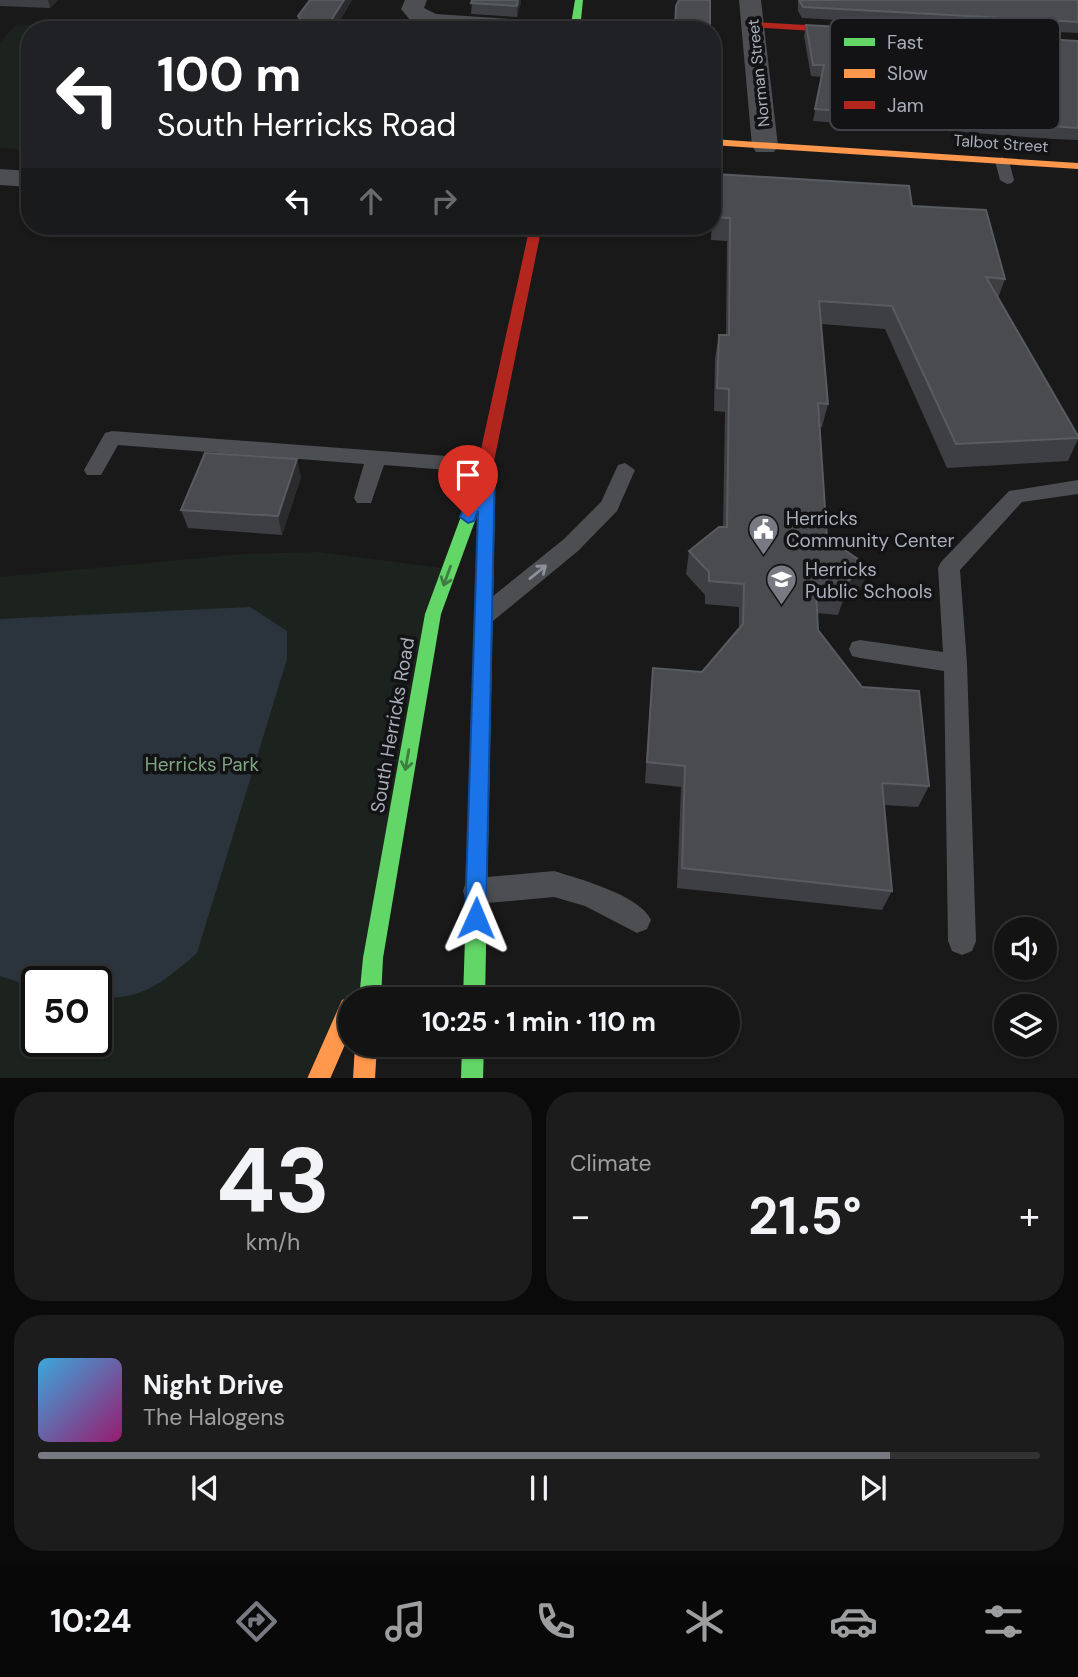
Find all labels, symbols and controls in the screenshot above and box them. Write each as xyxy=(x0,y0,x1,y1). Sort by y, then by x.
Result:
street label: Norman Street xyxy=(742,18,775,128)
legend xyxy=(830,18,1060,130)
text: Fast xyxy=(887,30,923,55)
text: 100 m xyxy=(157,42,301,106)
icon: left xyxy=(42,49,133,140)
text: Slow xyxy=(887,61,928,86)
text: Jam xyxy=(887,93,924,118)
text: South Herricks Road xyxy=(157,104,456,146)
street label: Talbot Street xyxy=(953,130,1049,157)
icon: left xyxy=(279,182,317,220)
icon: ahead xyxy=(352,182,390,220)
icon: right xyxy=(425,182,463,220)
pin xyxy=(438,445,498,517)
icon: arrive xyxy=(449,456,487,494)
place label: Herricks Community Center xyxy=(786,506,955,553)
public building icon: Herricks Community Center xyxy=(746,512,780,556)
place label: Herricks Public Schools xyxy=(805,557,933,604)
school or university icon: Herricks Public Schools xyxy=(765,563,799,607)
one-way arrow xyxy=(439,564,452,586)
one-way arrow xyxy=(529,564,547,579)
street label: South Herricks Road xyxy=(365,635,420,815)
one-way arrow xyxy=(400,748,413,771)
park label: Herricks Park xyxy=(145,752,260,777)
position arrow xyxy=(439,881,513,955)
map controls xyxy=(994,917,1057,1057)
button: sound xyxy=(994,917,1057,980)
speed limit sign: 50 xyxy=(21,966,112,1057)
button: layers xyxy=(994,994,1057,1057)
text: 10:25 · 1 min · 110 m xyxy=(422,1005,656,1039)
text: 43 xyxy=(216,1122,330,1240)
text: Climate xyxy=(570,1148,652,1178)
text: 21.5° xyxy=(748,1182,862,1250)
text: − xyxy=(570,1191,591,1241)
text: + xyxy=(1019,1191,1040,1241)
text: km/h xyxy=(246,1227,300,1257)
text: Night Drive xyxy=(143,1368,284,1402)
text: The Halogens xyxy=(143,1402,285,1432)
icon: previous xyxy=(186,1469,224,1507)
icon: pause xyxy=(520,1469,558,1507)
icon: next xyxy=(854,1469,892,1507)
icon: directions xyxy=(232,1597,281,1646)
icon: music xyxy=(381,1597,430,1646)
icon: phone xyxy=(531,1597,580,1646)
icon: climate xyxy=(680,1597,729,1646)
icon: car xyxy=(829,1597,878,1646)
icon: filters xyxy=(979,1597,1028,1646)
text: 10:24 xyxy=(50,1600,132,1642)

